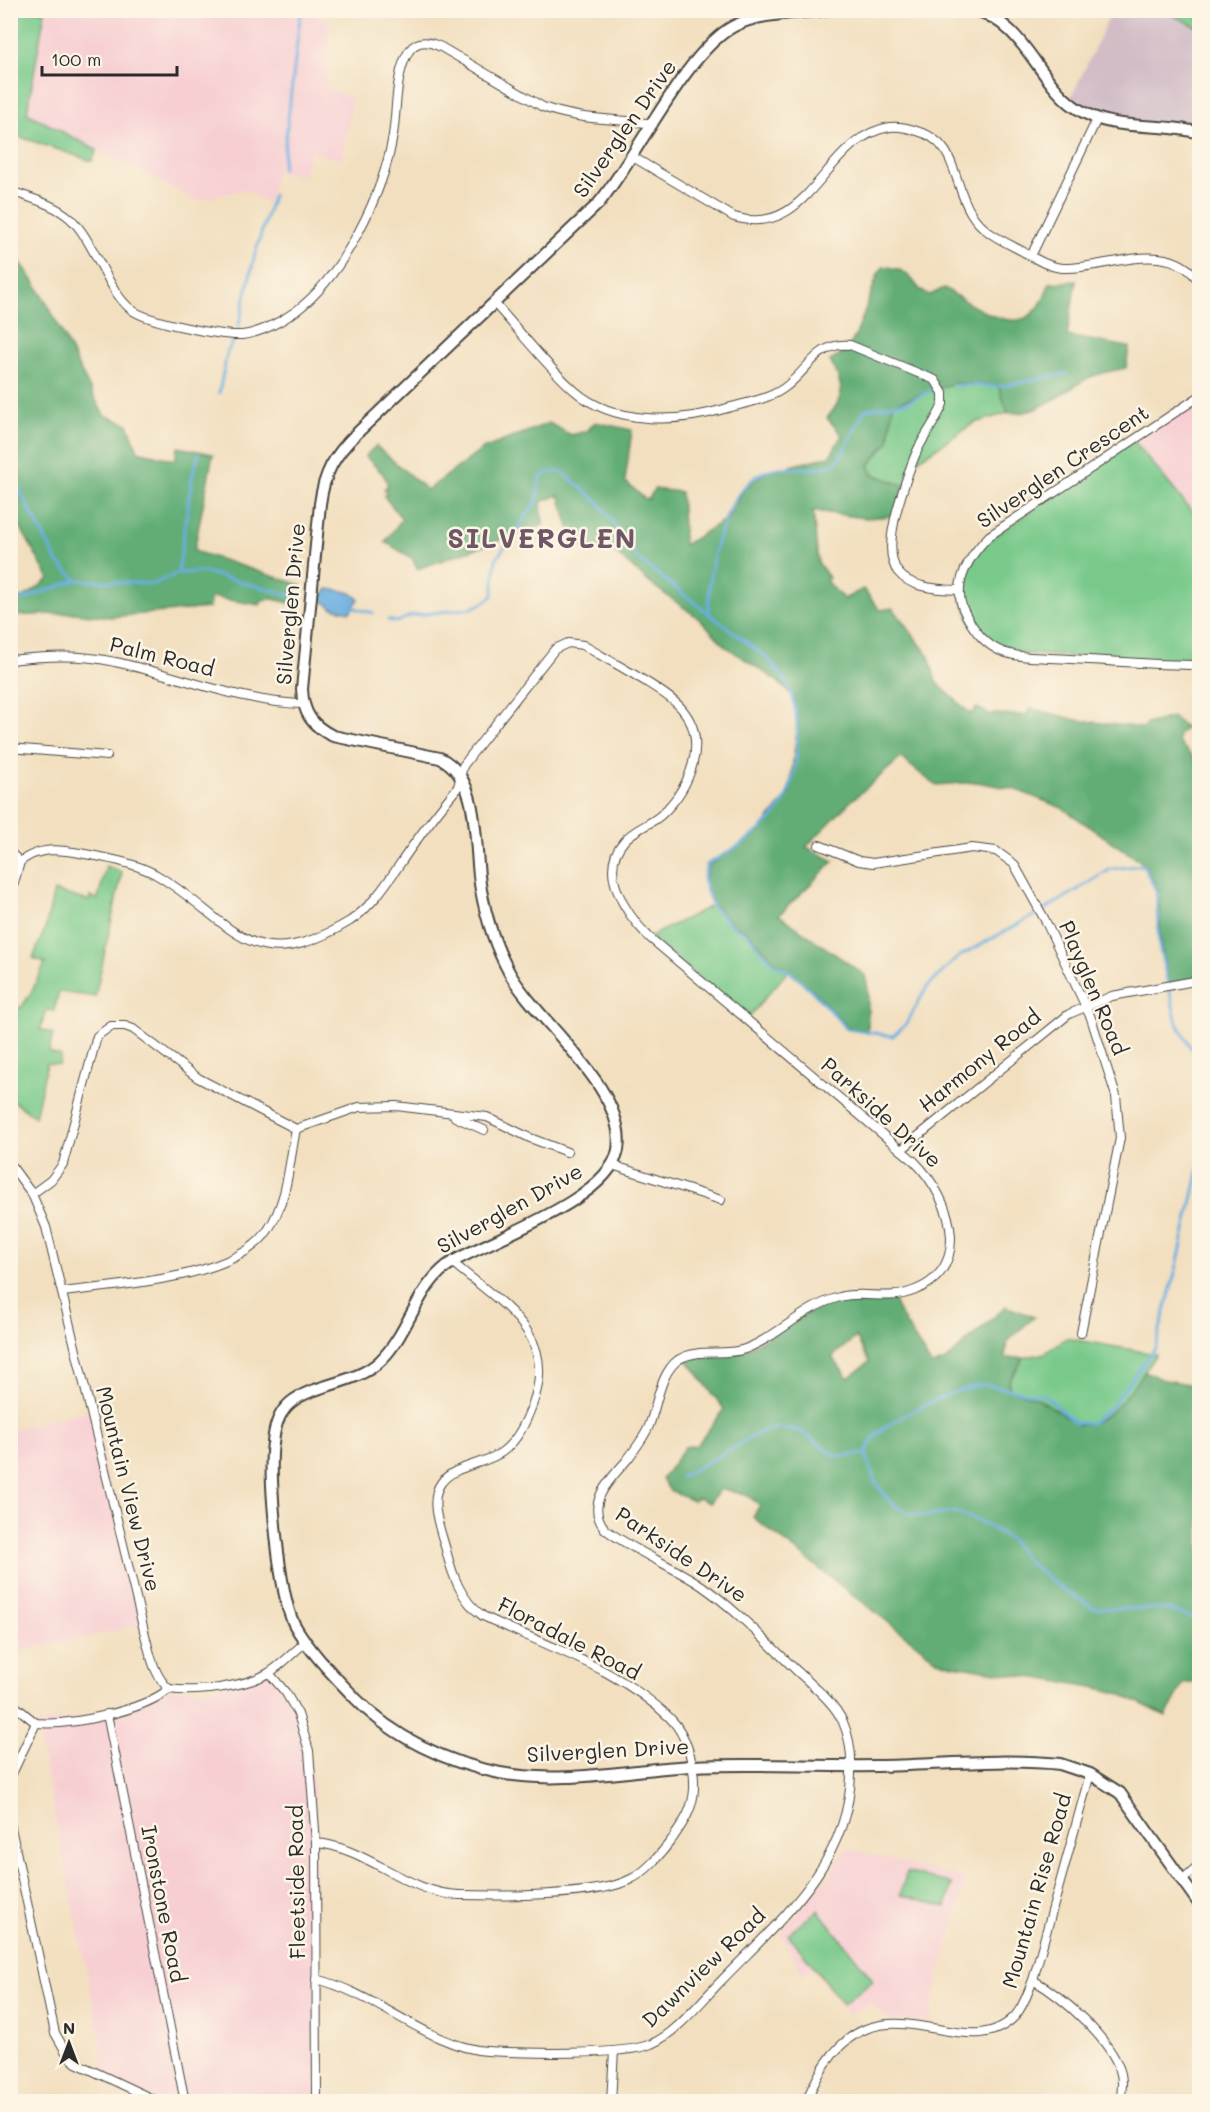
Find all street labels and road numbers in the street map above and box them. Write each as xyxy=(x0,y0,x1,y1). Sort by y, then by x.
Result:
street label: Silverglen Drive xyxy=(566,54,681,202)
street label: Silverglen Crescent xyxy=(971,398,1153,533)
street label: Silverglen Drive xyxy=(269,522,310,686)
street label: Palm Road xyxy=(107,630,218,682)
street label: Playglen Road xyxy=(1054,916,1135,1059)
street label: Harmony Road xyxy=(912,1002,1046,1117)
street label: Parkside Drive xyxy=(816,1051,948,1173)
street label: Silverglen Drive xyxy=(432,1156,587,1259)
street label: Mountain View Drive xyxy=(91,1383,168,1594)
street label: Parkside Drive xyxy=(611,1500,753,1608)
street label: Floradale Road xyxy=(494,1590,646,1685)
street label: Silverglen Drive xyxy=(526,1732,690,1767)
street label: Mountain Rise Road xyxy=(995,1790,1076,1991)
street label: Fleetside Road xyxy=(281,1805,310,1959)
street label: Ironstone Road xyxy=(136,1823,193,1985)
street label: Dawnview Road xyxy=(636,1901,770,2033)

